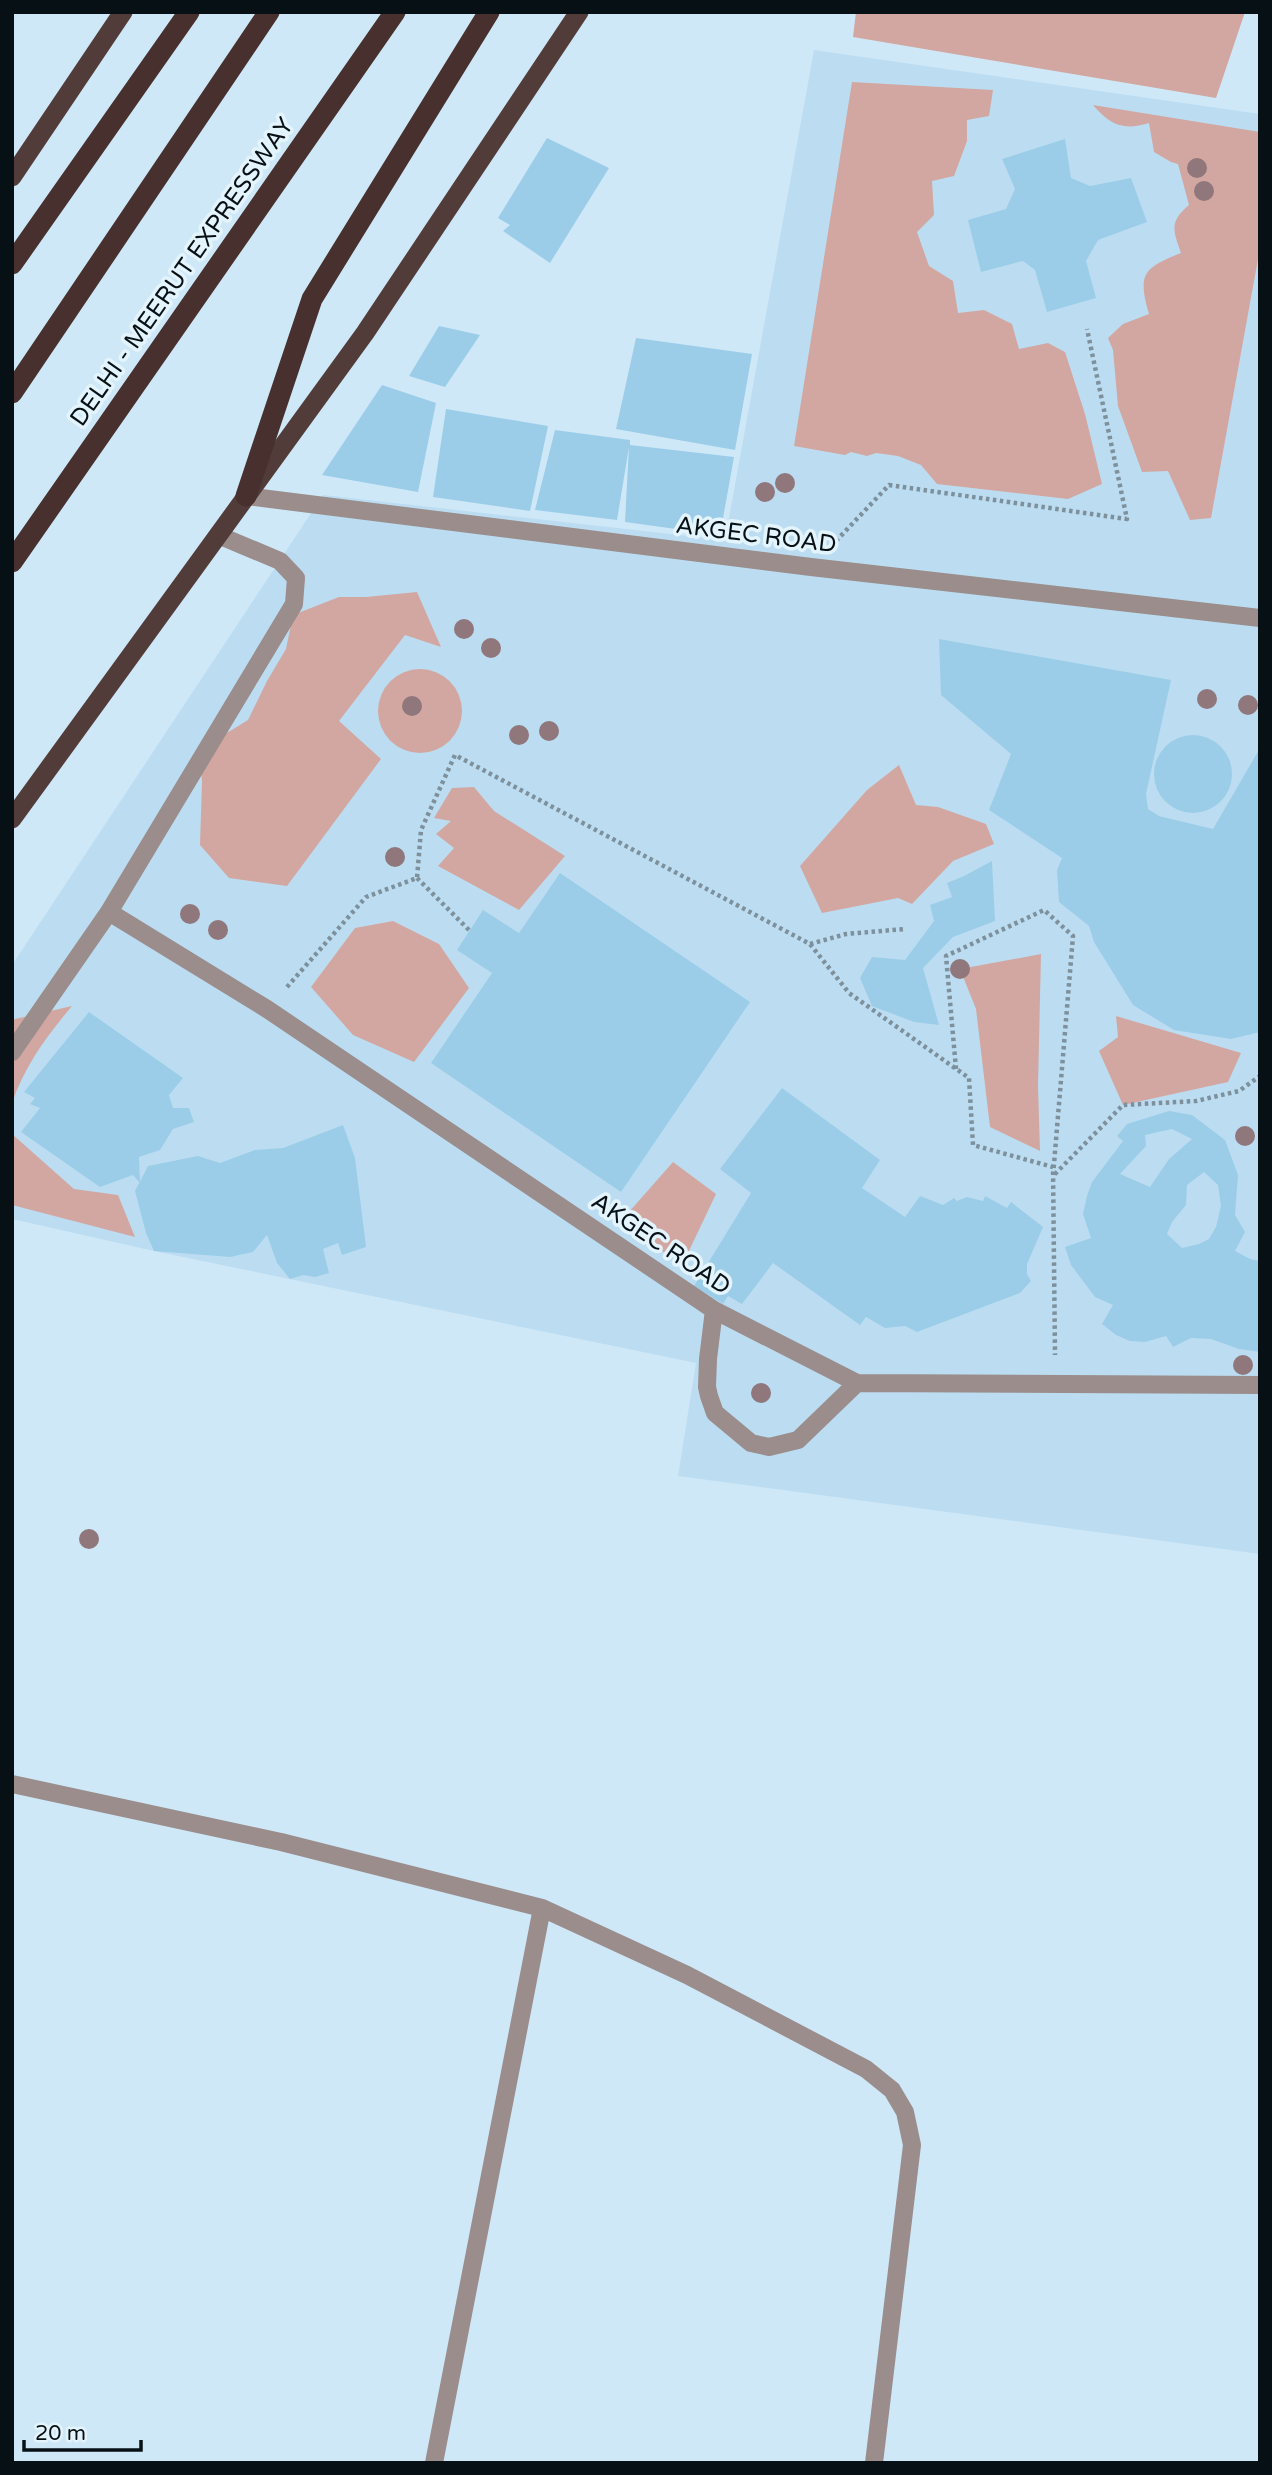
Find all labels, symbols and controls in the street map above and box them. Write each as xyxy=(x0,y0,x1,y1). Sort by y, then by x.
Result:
street label: DELHI - MEERUT EXPRESSWAY xyxy=(64,112,300,432)
street label: AKGEC ROAD xyxy=(674,511,838,559)
street label: AKGEC ROAD xyxy=(586,1187,736,1301)
scale bar xyxy=(24,2408,142,2452)
text: 20 m xyxy=(35,2421,86,2446)

